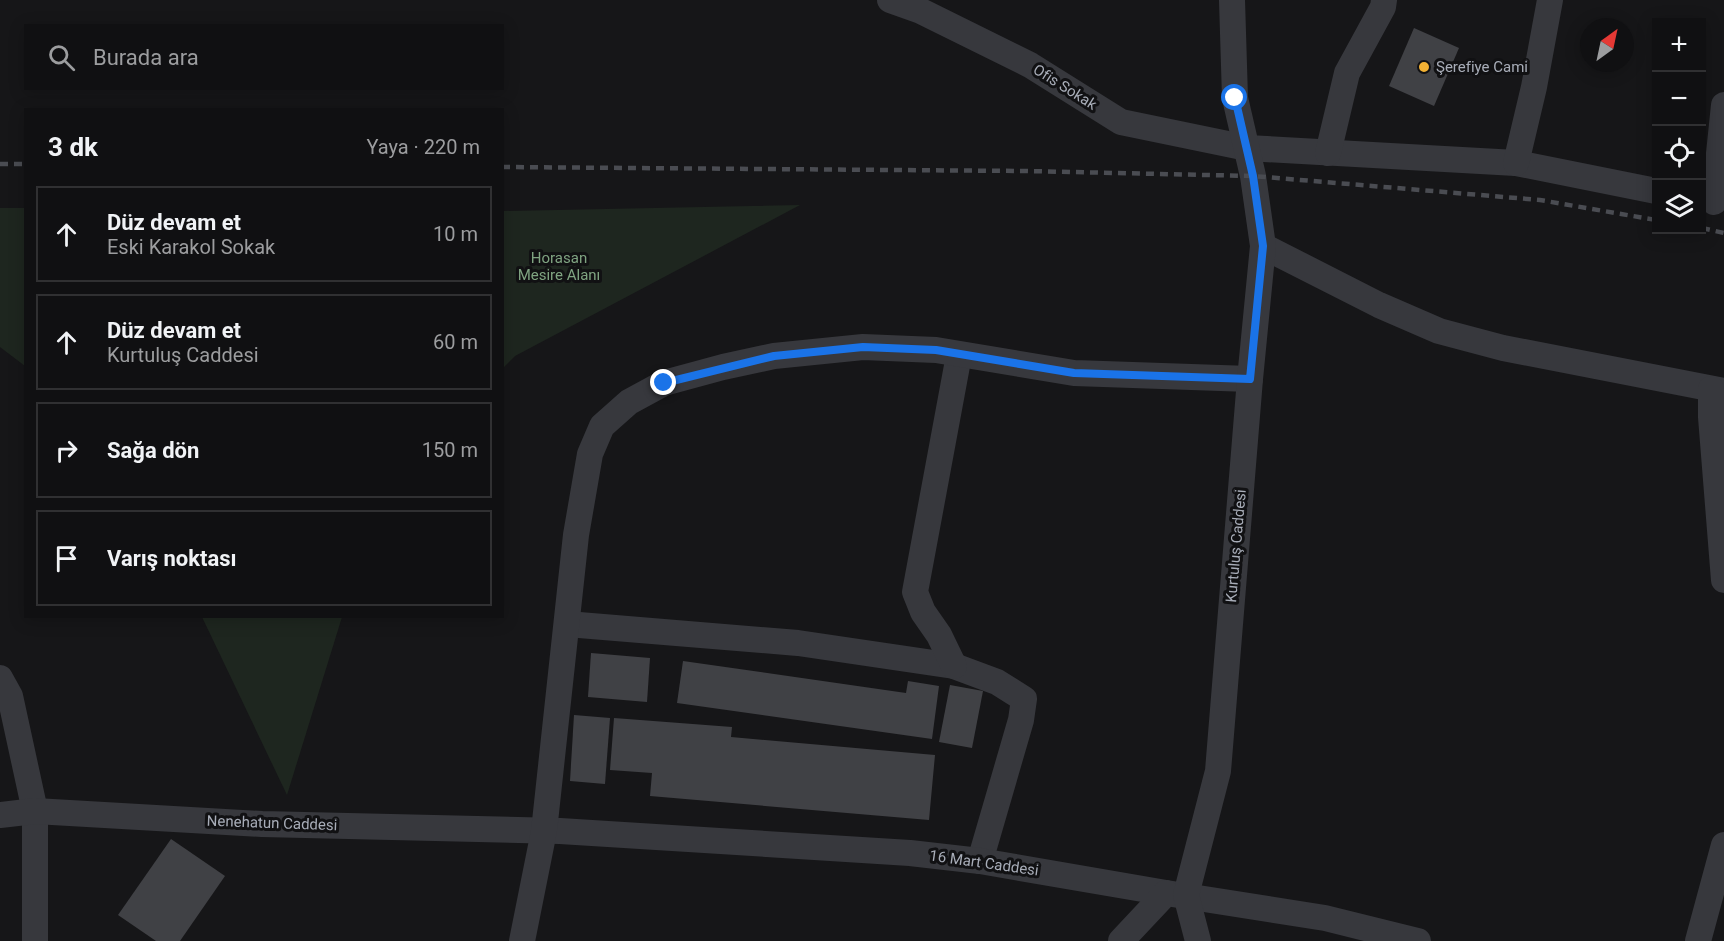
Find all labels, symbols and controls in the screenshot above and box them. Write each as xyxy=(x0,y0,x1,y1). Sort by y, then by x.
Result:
north arrow xyxy=(1580,18,1634,72)
map controls xyxy=(1652,18,1706,234)
button: + xyxy=(1652,18,1706,72)
search box xyxy=(24,24,504,90)
icon: search xyxy=(45,41,78,74)
text: Burada ara xyxy=(93,45,199,70)
place label: Şerefiye Cami xyxy=(1436,58,1528,76)
street label: Ofis Sokak xyxy=(1030,60,1100,114)
marker: Şerefiye Cami xyxy=(1417,60,1431,74)
button: − xyxy=(1652,72,1706,126)
route start xyxy=(1221,84,1247,110)
button: locate xyxy=(1652,126,1706,180)
text: 3 dk xyxy=(48,132,98,162)
text: Yaya · 220 m xyxy=(366,135,480,159)
button: layers xyxy=(1652,180,1706,234)
text: Düz devam et xyxy=(107,210,241,235)
icon: ahead xyxy=(50,218,83,251)
text: 10 m xyxy=(433,222,478,246)
text: Eski Karakol Sokak xyxy=(107,235,275,259)
park label: Horasan Mesire Alanı xyxy=(518,249,600,284)
text: Düz devam et xyxy=(107,318,241,343)
icon: ahead xyxy=(50,326,83,359)
text: 60 m xyxy=(433,330,478,354)
text: Kurtuluş Caddesi xyxy=(107,343,259,367)
route end xyxy=(650,369,676,395)
icon: right xyxy=(50,434,83,467)
text: Sağa dön xyxy=(107,438,199,463)
text: 150 m xyxy=(422,438,478,462)
street label: Kurtuluş Caddesi xyxy=(1222,489,1250,603)
icon: arrive xyxy=(50,542,83,575)
text: Varış noktası xyxy=(107,546,237,571)
street label: Nenehatun Caddesi xyxy=(206,812,338,834)
street label: 16 Mart Caddesi xyxy=(928,846,1040,880)

